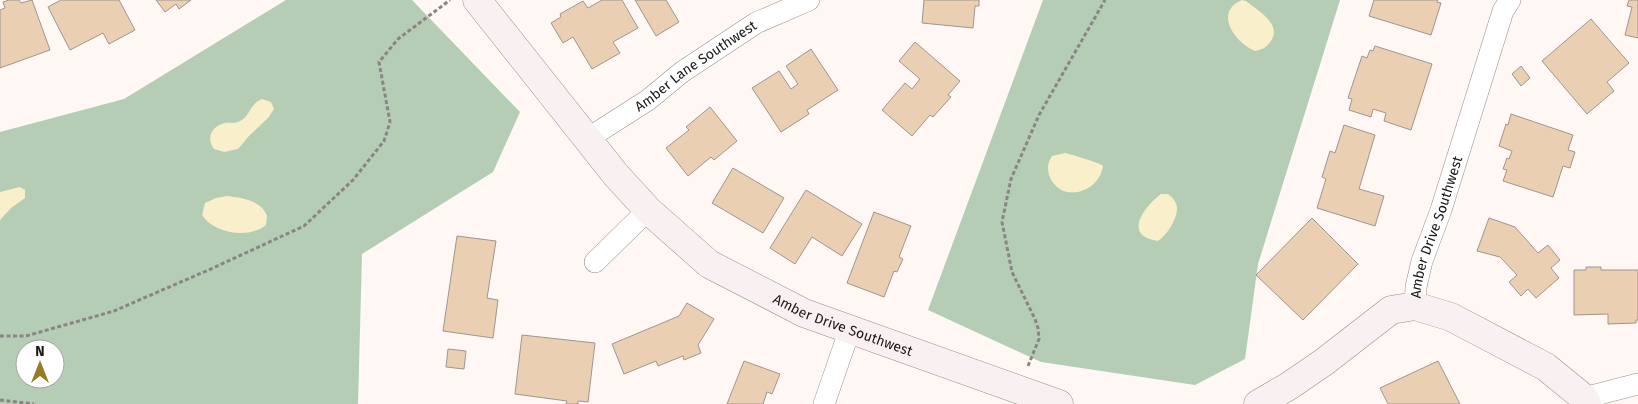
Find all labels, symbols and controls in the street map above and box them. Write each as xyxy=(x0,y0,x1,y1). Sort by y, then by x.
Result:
street label: Amber Lane Southwest xyxy=(631,16,760,115)
street label: Amber Drive Southwest xyxy=(1407,153,1466,299)
street label: Amber Drive Southwest xyxy=(770,290,916,360)
north arrow xyxy=(15,339,65,389)
text: N xyxy=(35,343,45,360)

